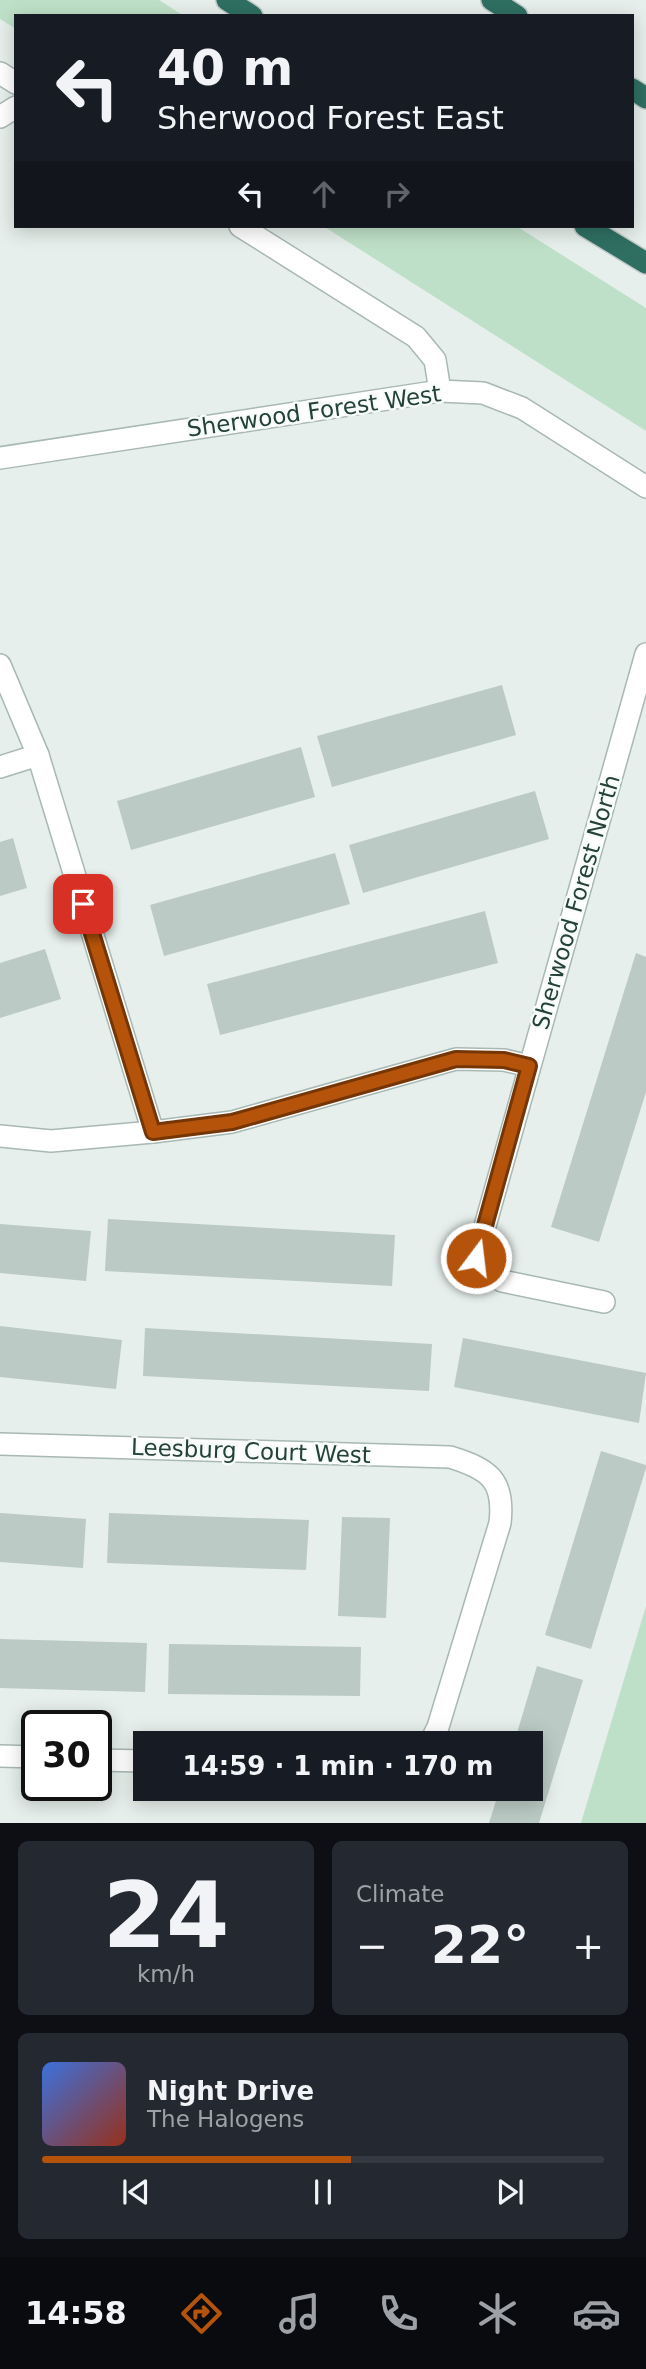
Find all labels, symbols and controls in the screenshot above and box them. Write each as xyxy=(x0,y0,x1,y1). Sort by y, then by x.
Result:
text: 40 m xyxy=(157,40,293,97)
icon: left xyxy=(42,42,133,133)
text: Sherwood Forest East xyxy=(157,99,504,137)
icon: left xyxy=(232,175,270,213)
icon: ahead xyxy=(305,175,343,213)
icon: right xyxy=(378,175,416,213)
street label: Sherwood Forest West xyxy=(185,380,443,442)
street label: Sherwood Forest North xyxy=(527,772,625,1032)
pin xyxy=(53,874,113,934)
icon: arrive xyxy=(64,885,102,923)
position arrow xyxy=(439,1221,513,1295)
street label: Leesburg Court West xyxy=(131,1434,371,1468)
speed limit sign: 30 xyxy=(21,1710,112,1801)
text: 14:59 · 1 min · 170 m xyxy=(183,1751,493,1781)
text: 24 xyxy=(103,1863,229,1968)
text: Climate xyxy=(356,1881,445,1907)
text: 22° xyxy=(431,1915,529,1975)
text: − xyxy=(356,1924,388,1968)
text: + xyxy=(572,1924,604,1968)
text: km/h xyxy=(137,1961,195,1987)
text: Night Drive xyxy=(147,2076,314,2106)
text: The Halogens xyxy=(147,2106,304,2132)
icon: previous xyxy=(117,2173,155,2211)
icon: pause xyxy=(304,2173,342,2211)
icon: next xyxy=(491,2173,529,2211)
icon: directions xyxy=(177,2289,226,2338)
icon: music xyxy=(275,2289,324,2338)
icon: phone xyxy=(374,2289,423,2338)
icon: climate xyxy=(473,2289,522,2338)
icon: car xyxy=(572,2289,621,2338)
text: 14:58 xyxy=(25,2294,127,2332)

